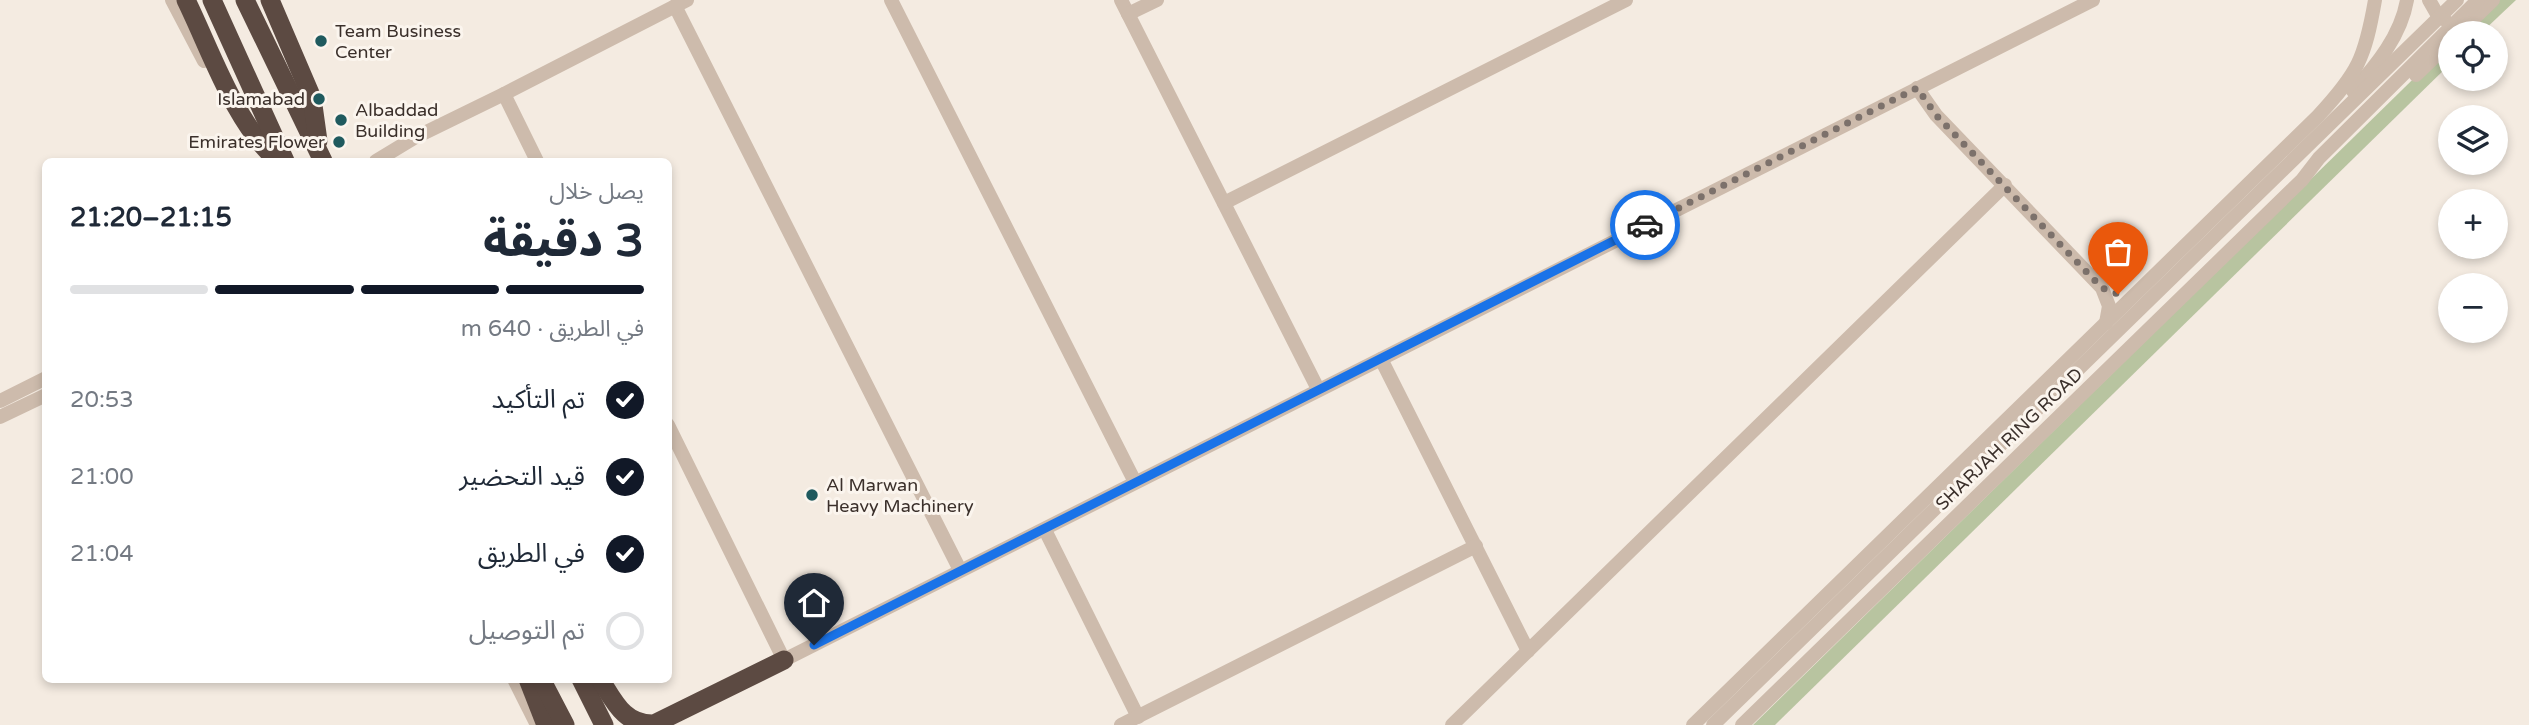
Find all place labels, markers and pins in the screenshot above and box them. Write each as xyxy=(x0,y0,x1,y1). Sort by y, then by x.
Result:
place label: Team Business Center xyxy=(335,20,461,63)
marker: Team Business Center xyxy=(313,33,329,49)
place label: Islamabad xyxy=(217,88,305,110)
marker: Islamabad xyxy=(311,91,327,107)
place label: Albaddad Building xyxy=(355,99,438,142)
marker: Albaddad Building xyxy=(333,112,349,128)
place label: Emirates Flower xyxy=(188,131,325,153)
marker: Emirates Flower xyxy=(331,134,347,150)
pin xyxy=(2088,222,2148,294)
place label: Al Marwan Heavy Machinery xyxy=(826,474,974,517)
marker: Al Marwan Heavy Machinery xyxy=(804,487,820,503)
pin xyxy=(784,573,844,645)

